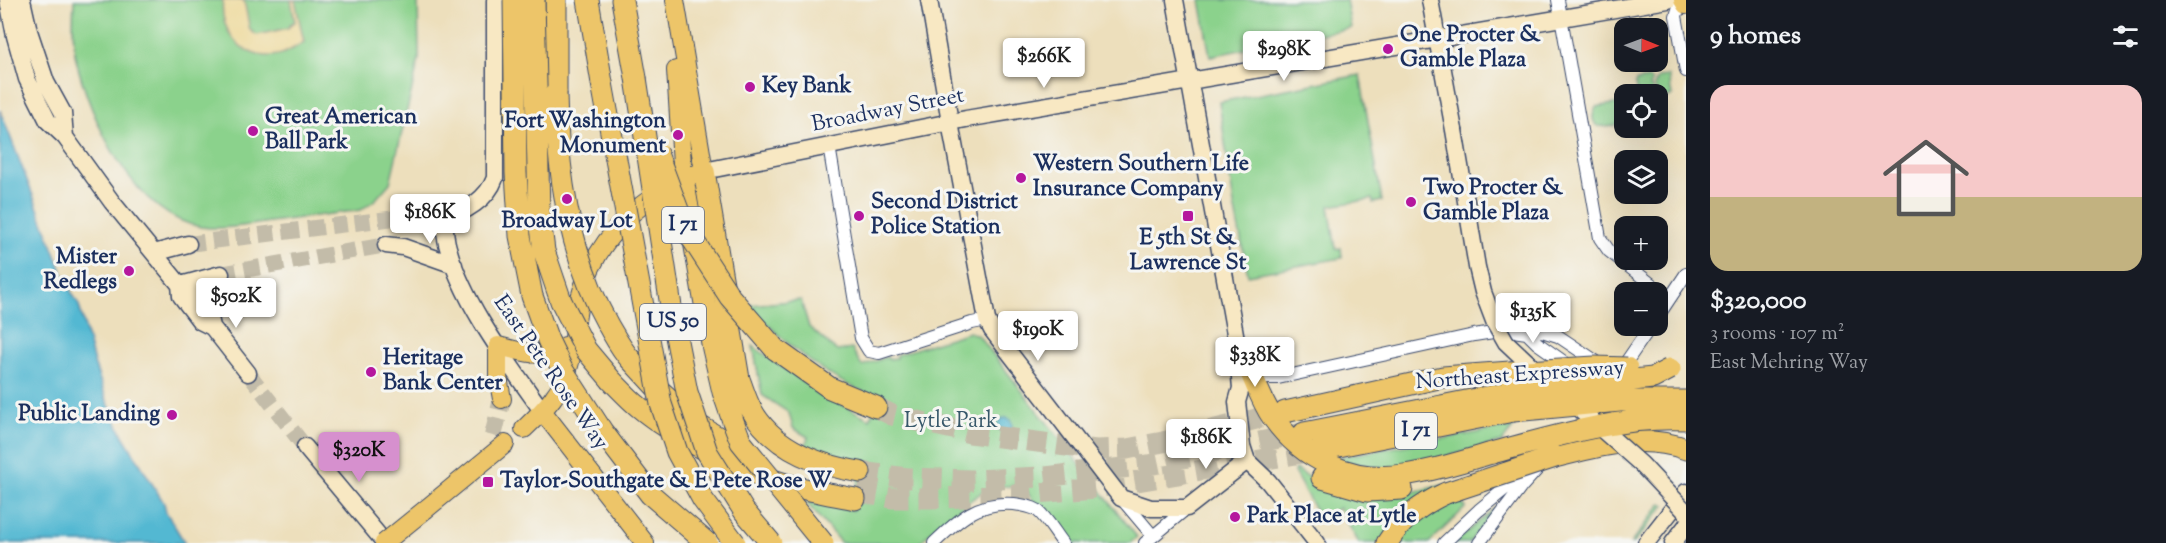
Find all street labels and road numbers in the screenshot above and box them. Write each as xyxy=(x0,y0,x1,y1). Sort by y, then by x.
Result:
street label: Broadway Street xyxy=(809,80,968,141)
road number: I 71 xyxy=(662,207,704,243)
street label: East Pete Rose Way xyxy=(484,289,616,457)
road number: US 50 xyxy=(640,304,706,340)
street label: Northeast Expressway xyxy=(1414,353,1626,399)
road number: I 71 xyxy=(1395,413,1437,449)

